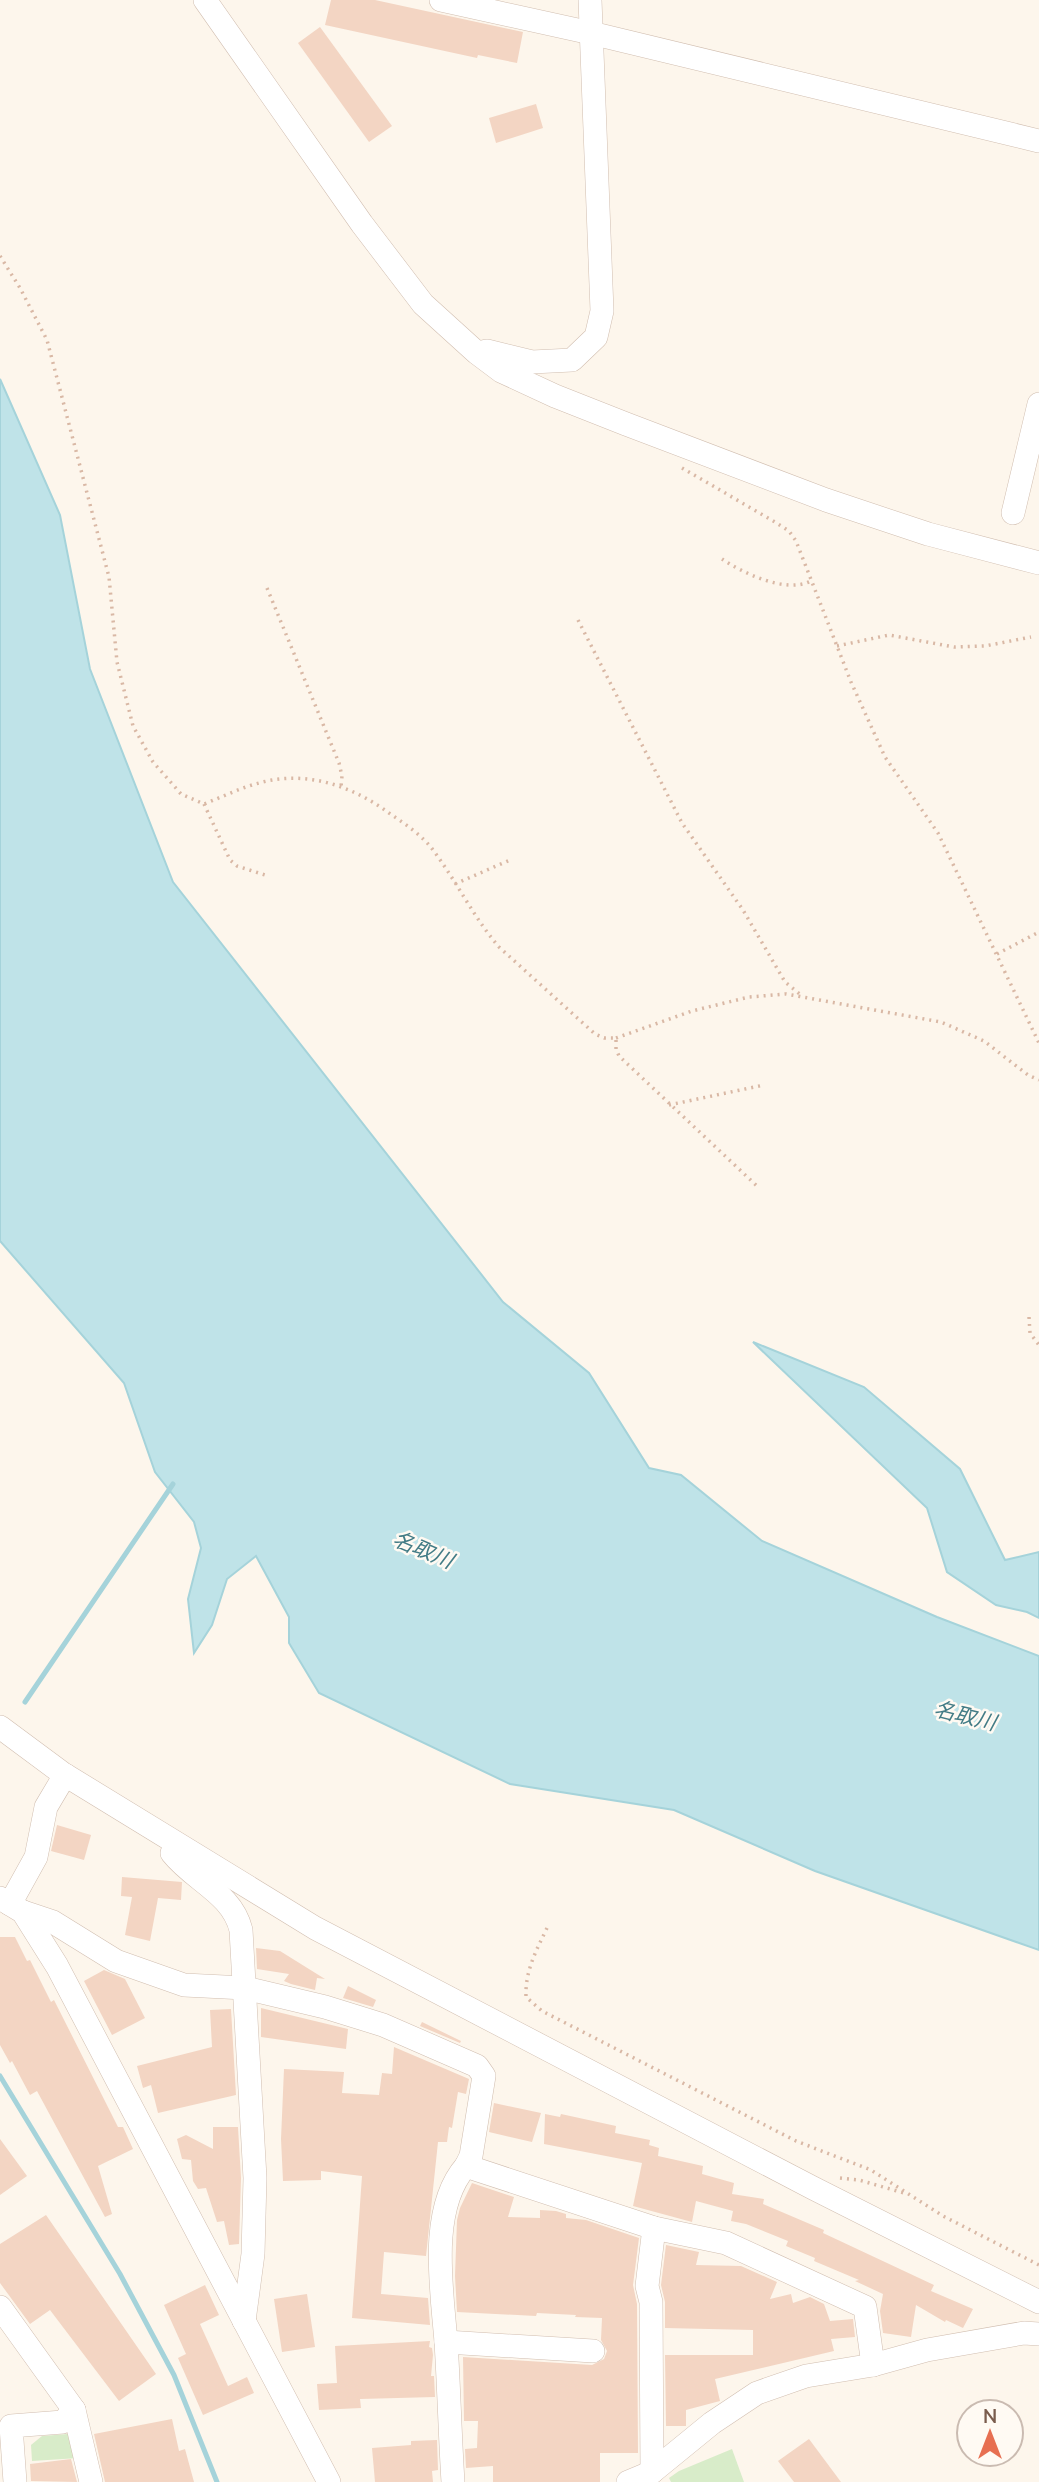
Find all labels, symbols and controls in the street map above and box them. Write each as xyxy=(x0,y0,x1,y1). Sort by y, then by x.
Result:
water label: 名取川 xyxy=(389,1525,459,1576)
water label: 名取川 xyxy=(931,1695,1001,1738)
north arrow xyxy=(955,2398,1025,2468)
text: N xyxy=(983,2404,997,2430)

